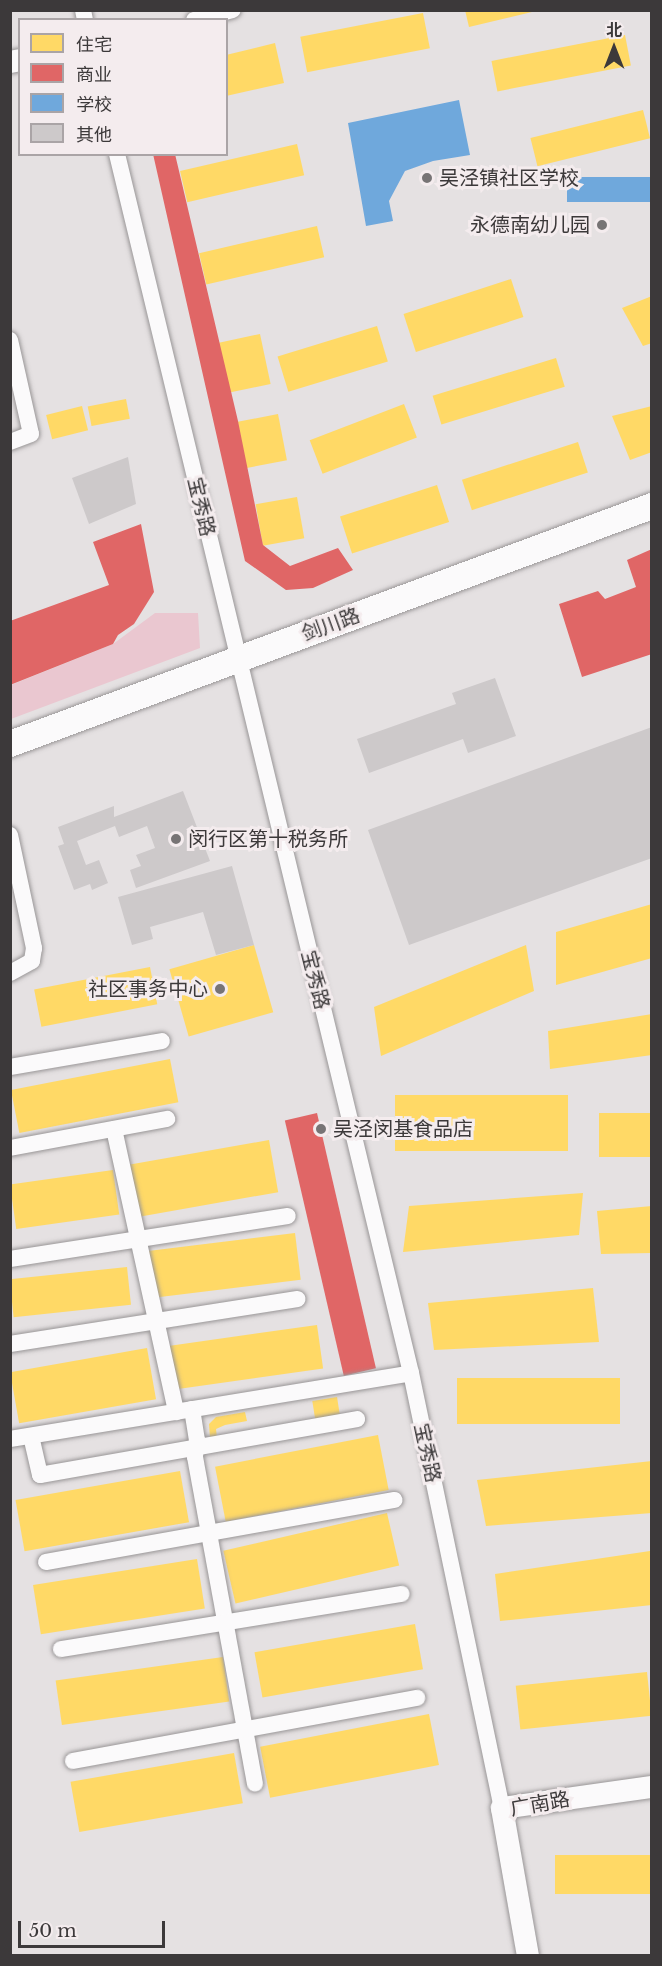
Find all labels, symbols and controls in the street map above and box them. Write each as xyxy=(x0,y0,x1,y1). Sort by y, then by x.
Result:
legend xyxy=(18,18,228,156)
north arrow xyxy=(584,18,644,78)
text: 北 xyxy=(606,20,622,40)
text: 住宅 xyxy=(76,34,112,56)
text: 商业 xyxy=(76,64,112,86)
text: 学校 xyxy=(76,94,112,116)
text: 其他 xyxy=(76,124,112,146)
place label: 吴泾镇社区学校 xyxy=(439,166,579,190)
marker: 吴泾镇社区学校 xyxy=(420,171,434,185)
place label: 永德南幼儿园 xyxy=(470,213,590,237)
marker: 永德南幼儿园 xyxy=(595,218,609,232)
street label: 宝秀路 xyxy=(183,475,219,539)
street label: 剑川路 xyxy=(299,603,363,647)
place label: 闵行区第十税务所 xyxy=(188,827,348,851)
marker: 闵行区第十税务所 xyxy=(169,832,183,846)
street label: 宝秀路 xyxy=(296,948,334,1012)
place label: 社区事务中心 xyxy=(88,977,208,1001)
marker: 社区事务中心 xyxy=(213,982,227,996)
place label: 吴泾闵基食品店 xyxy=(333,1117,473,1141)
marker: 吴泾闵基食品店 xyxy=(314,1122,328,1136)
street label: 宝秀路 xyxy=(409,1421,445,1485)
street label: 广南路 xyxy=(508,1787,572,1821)
scale bar xyxy=(21,1909,168,1947)
text: 50 m xyxy=(29,1920,77,1942)

